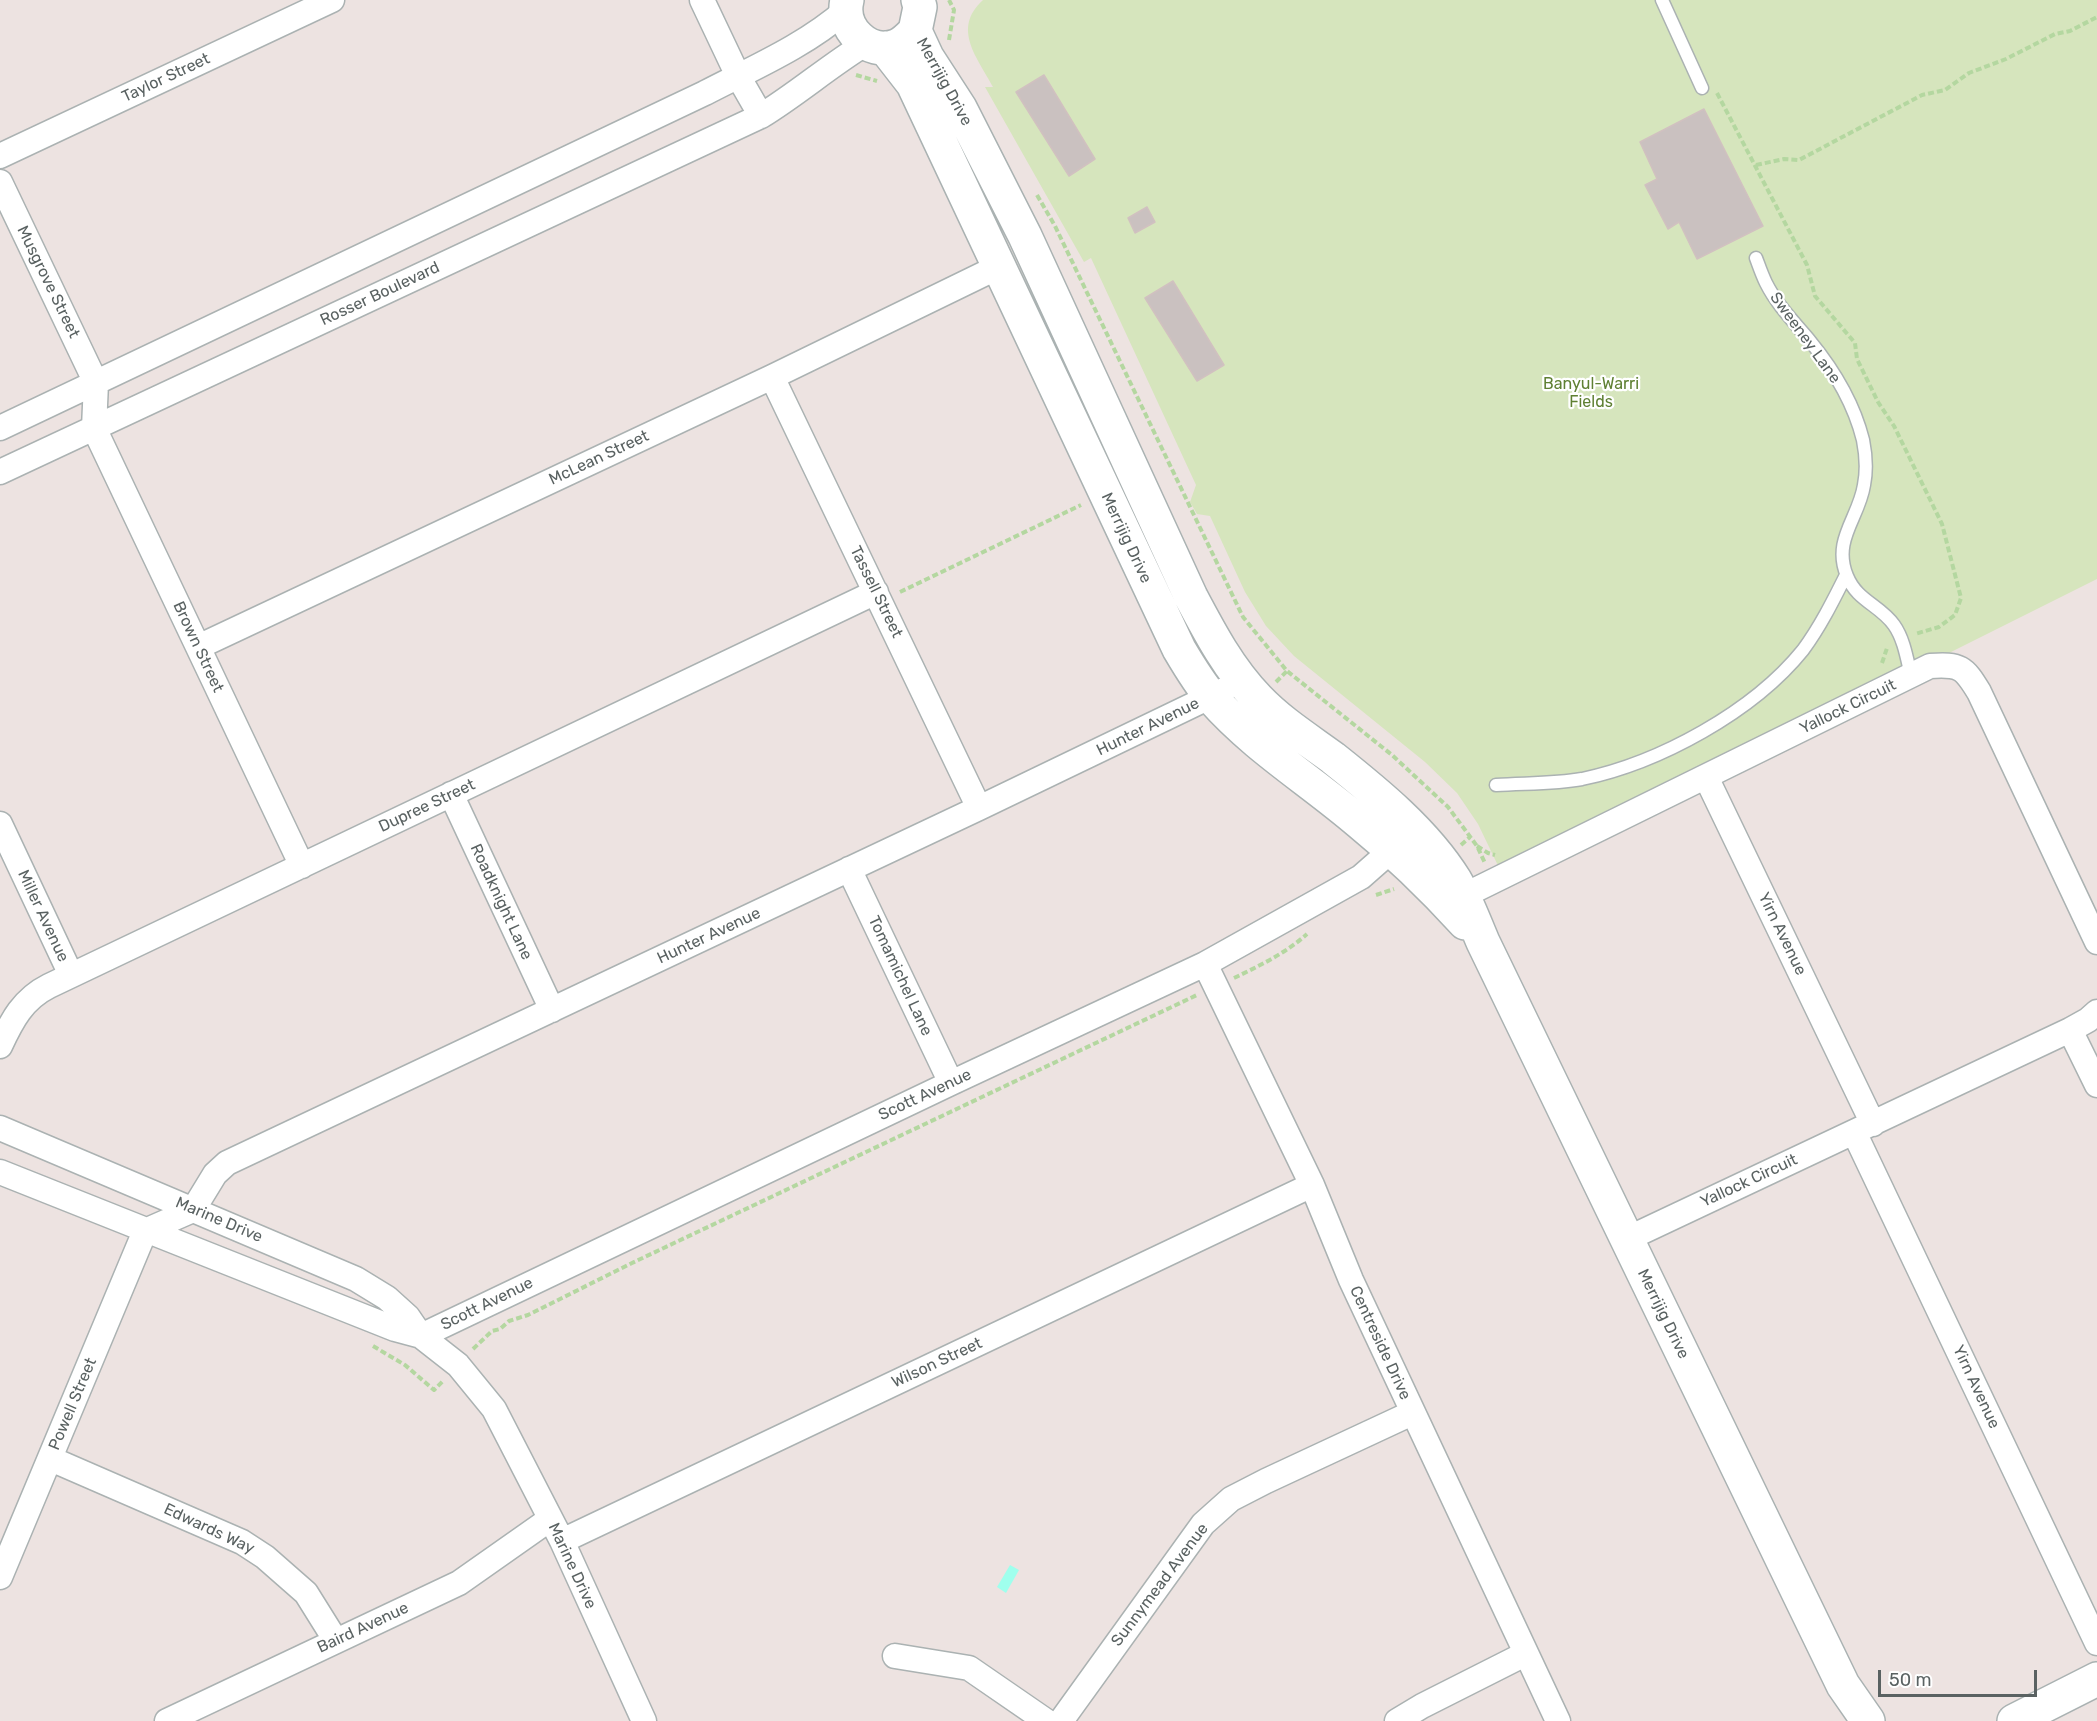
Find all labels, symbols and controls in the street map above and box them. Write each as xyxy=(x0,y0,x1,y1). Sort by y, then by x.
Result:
street label: Merrijig Drive xyxy=(912,35,976,129)
street label: Taylor Street xyxy=(119,49,213,107)
street label: Musgrove Street xyxy=(13,223,83,341)
street label: Rosser Boulevard xyxy=(317,258,443,330)
street label: Sweeney Lane xyxy=(1765,289,1845,387)
park label: Banyul-Warri Fields xyxy=(1543,374,1639,412)
street label: McLean Street xyxy=(546,426,652,490)
street label: Merrijig Drive xyxy=(1097,490,1155,586)
street label: Tassell Street xyxy=(845,543,907,641)
street label: Brown Street xyxy=(169,598,227,696)
street label: Yallock Circuit xyxy=(1797,675,1899,739)
street label: Hunter Avenue xyxy=(1094,694,1202,760)
street label: Dupree Street xyxy=(376,775,478,837)
street label: Roadknight Lane xyxy=(466,841,536,963)
street label: Miller Avenue xyxy=(13,867,73,965)
street label: Yirn Avenue xyxy=(1754,890,1810,978)
street label: Hunter Avenue xyxy=(654,904,764,968)
street label: Tomamichel Lane xyxy=(864,913,936,1039)
street label: Scott Avenue xyxy=(875,1065,975,1125)
street label: Yallock Circuit xyxy=(1698,1150,1800,1212)
street label: Marine Drive xyxy=(173,1193,265,1247)
street label: Merrijig Drive xyxy=(1633,1266,1693,1362)
street label: Scott Avenue xyxy=(438,1273,536,1335)
street label: Centreside Drive xyxy=(1345,1283,1415,1403)
street label: Wilson Street xyxy=(889,1334,985,1392)
street label: Yirn Avenue xyxy=(1948,1342,2004,1432)
street label: Powell Street xyxy=(45,1355,101,1453)
street label: Edwards Way xyxy=(161,1500,257,1558)
street label: Marine Drive xyxy=(544,1520,600,1612)
street label: Sunnymead Avenue xyxy=(1107,1520,1213,1650)
street label: Baird Avenue xyxy=(314,1598,412,1658)
scale bar xyxy=(1881,1658,2040,1696)
text: 50 m xyxy=(1889,1669,1932,1691)

